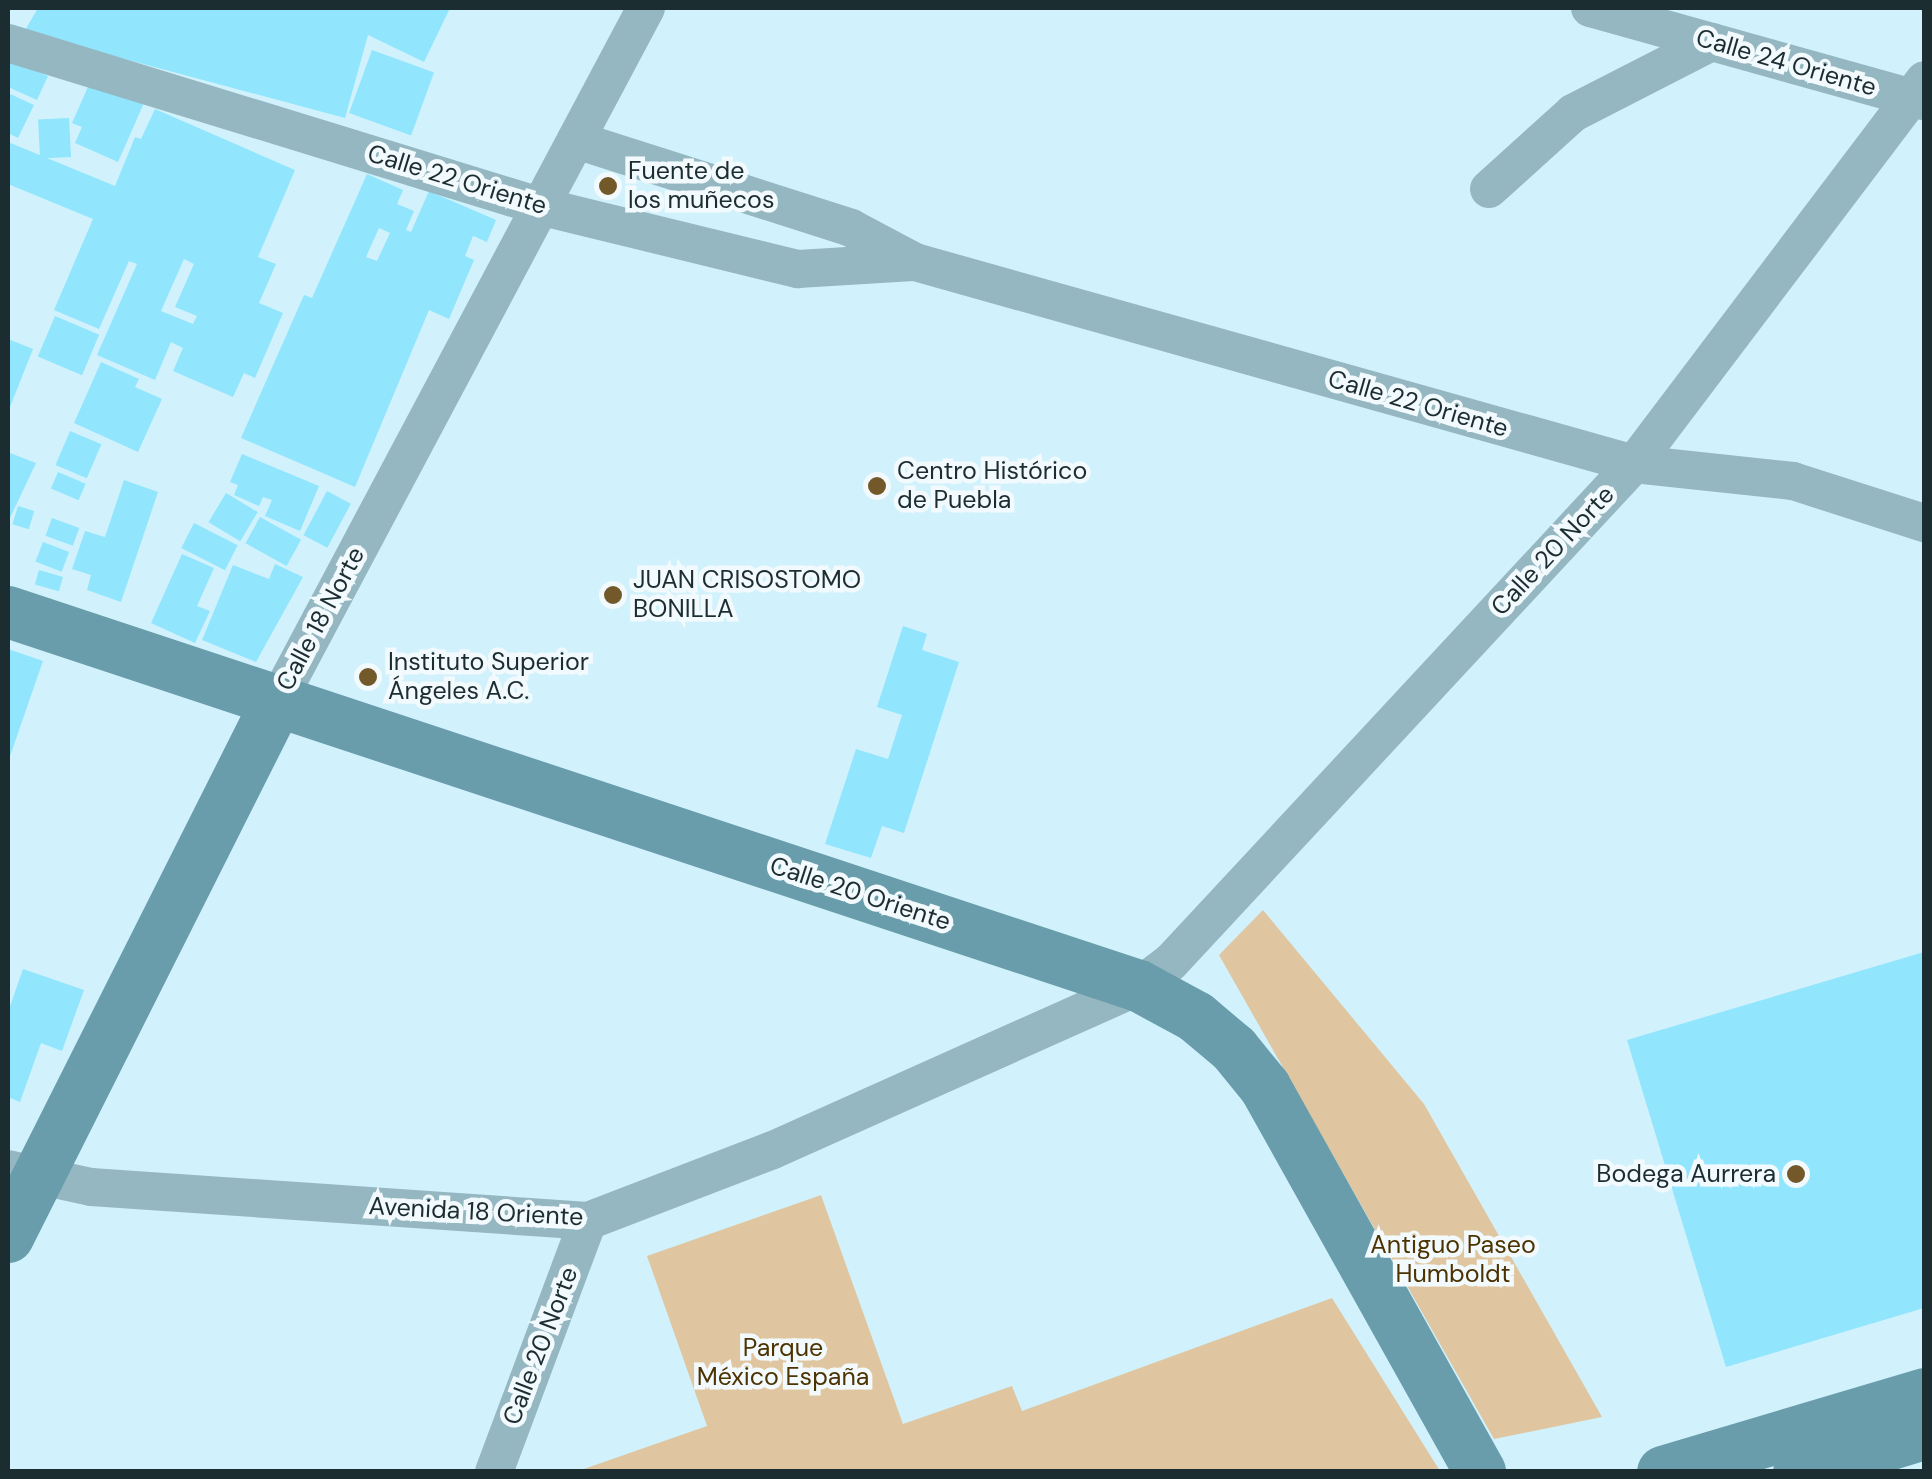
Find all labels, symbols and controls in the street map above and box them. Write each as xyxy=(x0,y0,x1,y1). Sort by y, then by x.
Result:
street label: Calle 24 Oriente xyxy=(1692,23,1880,103)
street label: Calle 22 Oriente xyxy=(364,138,550,222)
place label: Fuente de los muñecos xyxy=(628,157,774,216)
marker: Fuente de los muñecos xyxy=(597,175,619,197)
street label: Calle 22 Oriente xyxy=(1325,364,1511,444)
place label: Centro Histórico de Puebla xyxy=(897,457,1087,516)
marker: Centro Histórico de Puebla xyxy=(866,475,888,497)
street label: Calle 20 Norte xyxy=(1485,480,1621,622)
street label: Calle 18 Norte xyxy=(271,542,371,696)
place label: JUAN CRISOSTOMO BONILLA xyxy=(633,566,861,625)
marker: JUAN CRISOSTOMO BONILLA xyxy=(602,584,624,606)
place label: Instituto Superior Ángeles A.C. xyxy=(388,648,589,707)
marker: Instituto Superior Ángeles A.C. xyxy=(357,666,379,688)
street label: Calle 20 Oriente xyxy=(766,851,954,937)
place label: Bodega Aurrera xyxy=(1596,1159,1776,1189)
marker: Bodega Aurrera xyxy=(1785,1163,1807,1185)
street label: Avenida 18 Oriente xyxy=(368,1191,584,1233)
park label: Antiguo Paseo Humboldt xyxy=(1370,1231,1536,1290)
street label: Calle 20 Norte xyxy=(497,1263,585,1429)
park label: Parque México España xyxy=(697,1334,869,1393)

